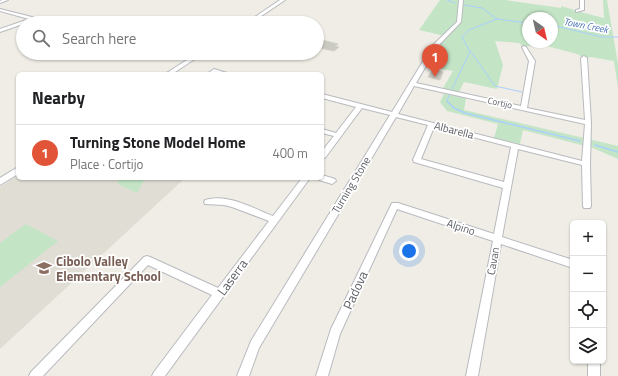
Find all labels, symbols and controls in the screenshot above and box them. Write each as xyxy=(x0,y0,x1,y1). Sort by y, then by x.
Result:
north arrow xyxy=(522,12,558,48)
water label: Town Creek xyxy=(562,14,611,37)
search box xyxy=(16,16,324,60)
icon: search xyxy=(30,27,52,49)
text: Search here xyxy=(62,27,136,50)
pin: 1 xyxy=(422,44,448,77)
text: Nearby xyxy=(32,85,85,111)
street label: Cortijo xyxy=(487,93,514,112)
street label: Albarella xyxy=(433,117,476,143)
text: Turning Stone Model Home xyxy=(70,131,246,154)
text: 1 xyxy=(41,143,49,163)
text: 400 m xyxy=(272,143,308,163)
street label: Turning Stone xyxy=(328,153,375,216)
text: Place · Cortijo xyxy=(70,154,143,174)
street label: Alpino xyxy=(445,215,477,239)
map controls xyxy=(570,220,606,364)
button: + xyxy=(570,220,606,256)
your location xyxy=(399,241,419,261)
street label: Cavan xyxy=(483,246,503,276)
place label: Cibolo Valley Elementary School xyxy=(56,251,161,286)
street label: Laserra xyxy=(212,254,252,299)
button: − xyxy=(570,256,606,292)
school or university icon: Cibolo Valley Elementary School xyxy=(35,259,53,277)
street label: Padova xyxy=(337,267,373,313)
button: locate xyxy=(570,292,606,328)
button: layers xyxy=(570,328,606,364)

